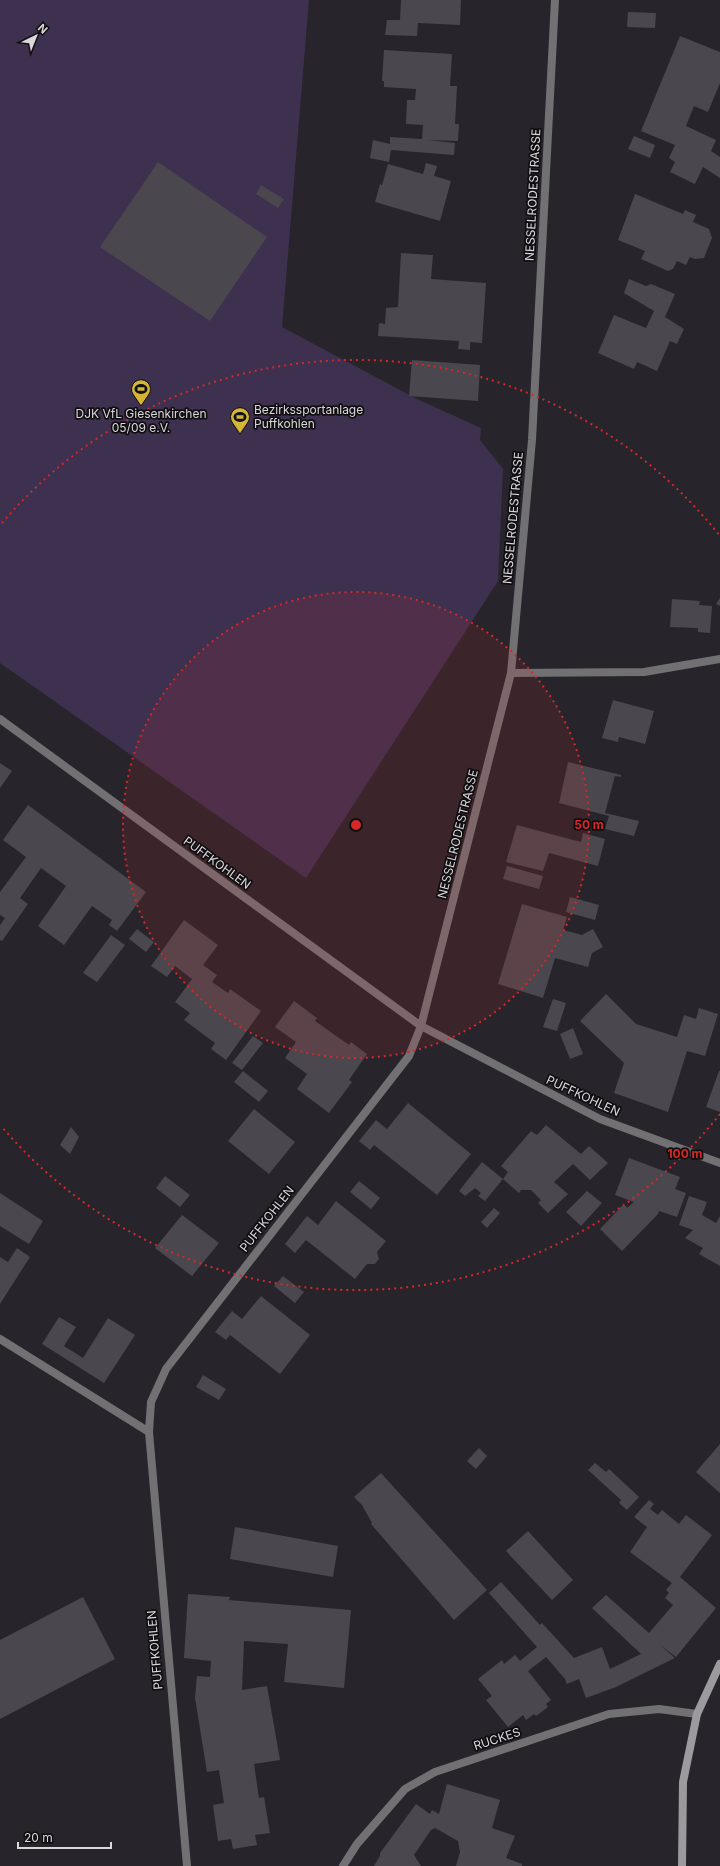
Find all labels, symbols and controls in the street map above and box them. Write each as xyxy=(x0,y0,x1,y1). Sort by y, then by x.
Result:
north arrow xyxy=(16,16,56,56)
text: N xyxy=(35,21,51,37)
street label: NESSELRODESTRASSE xyxy=(522,128,543,262)
sports icon: DJK VfL Giesenkirchen 05/09 e.V. xyxy=(130,378,152,406)
place label: Bezirkssportanlage Puffkohlen xyxy=(254,402,363,431)
place label: DJK VfL Giesenkirchen 05/09 e.V. xyxy=(76,406,206,435)
sports icon: Bezirkssportanlage Puffkohlen xyxy=(229,406,251,434)
street label: NESSELRODESTRASSE xyxy=(499,451,526,585)
street label: NESSELRODESTRASSE xyxy=(434,768,481,900)
text: 50 m xyxy=(574,817,604,832)
centre of rings xyxy=(349,818,363,832)
street label: PUFFKOHLEN xyxy=(181,833,254,892)
street label: PUFFKOHLEN xyxy=(544,1072,622,1119)
text: 100 m xyxy=(667,1146,703,1161)
street label: PUFFKOHLEN xyxy=(236,1183,297,1255)
street label: PUFFKOHLEN xyxy=(144,1610,165,1690)
street label: RUCKES xyxy=(472,1724,522,1753)
scale bar xyxy=(18,1824,111,1850)
text: 20 m xyxy=(24,1830,53,1845)

